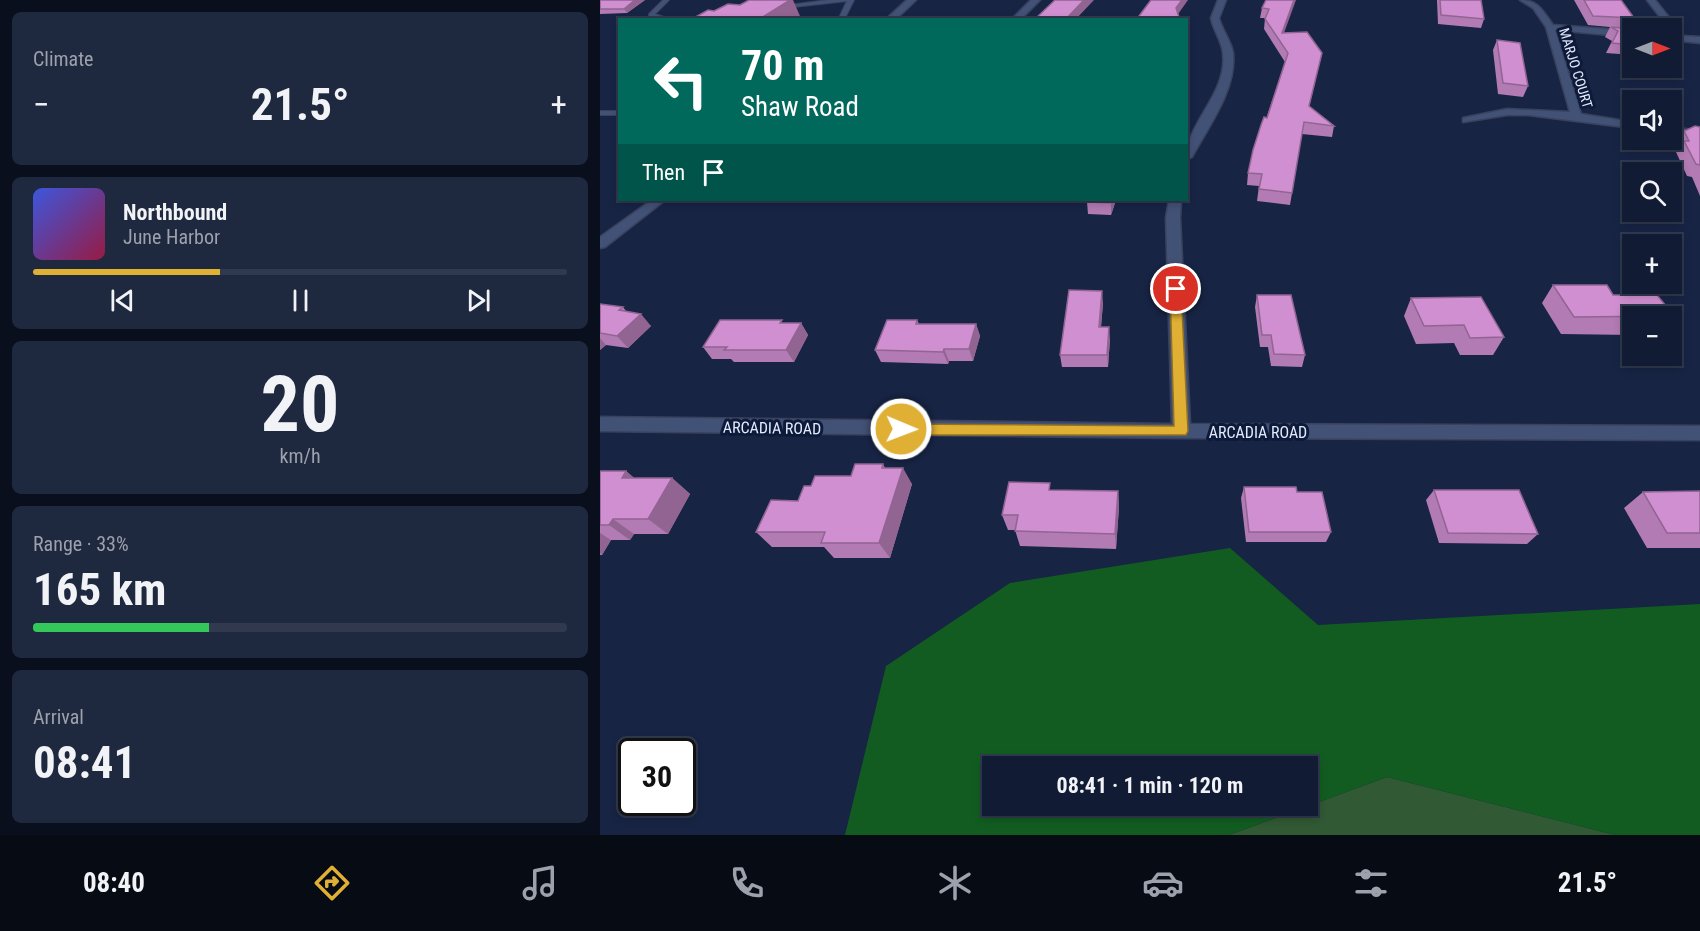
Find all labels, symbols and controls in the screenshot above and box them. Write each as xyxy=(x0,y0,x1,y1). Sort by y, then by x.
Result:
north arrow xyxy=(1622,18,1682,78)
map controls xyxy=(1622,18,1682,366)
street label: MARJO COURT xyxy=(1556,26,1596,110)
text: 70 m xyxy=(741,41,824,90)
icon: left xyxy=(642,42,720,120)
text: Climate xyxy=(33,47,93,71)
text: 21.5° xyxy=(251,78,349,131)
text: − xyxy=(33,85,50,124)
text: + xyxy=(551,85,567,124)
button: sound xyxy=(1622,90,1682,150)
text: Shaw Road xyxy=(741,91,859,123)
icon: arrive xyxy=(697,156,730,189)
text: Then xyxy=(642,160,685,185)
button: search xyxy=(1622,162,1682,222)
text: Northbound xyxy=(123,200,227,225)
text: June Harbor xyxy=(123,225,220,249)
button: + xyxy=(1622,234,1682,294)
pin xyxy=(1150,263,1201,314)
icon: arrive xyxy=(1159,272,1192,305)
icon: previous xyxy=(106,284,139,317)
icon: pause xyxy=(284,284,317,317)
icon: next xyxy=(462,284,495,317)
button: − xyxy=(1622,306,1682,366)
text: 20 xyxy=(261,359,339,450)
position arrow xyxy=(869,397,933,461)
street label: ARCADIA ROAD xyxy=(723,418,821,438)
street label: ARCADIA ROAD xyxy=(1209,423,1307,442)
text: km/h xyxy=(279,444,321,468)
text: Range · 33% xyxy=(33,532,129,556)
text: 165 km xyxy=(33,563,166,616)
text: Arrival xyxy=(33,705,84,729)
text: 08:41 xyxy=(33,736,136,789)
speed limit sign: 30 xyxy=(618,738,696,816)
text: 08:41 · 1 min · 120 m xyxy=(1057,773,1243,798)
icon: directions xyxy=(311,862,353,904)
icon: music xyxy=(519,862,561,904)
icon: phone xyxy=(726,862,768,904)
icon: climate xyxy=(934,862,976,904)
icon: car xyxy=(1142,862,1184,904)
icon: filters xyxy=(1350,862,1392,904)
text: 08:40 xyxy=(83,867,145,899)
text: 21.5° xyxy=(1558,867,1617,899)

